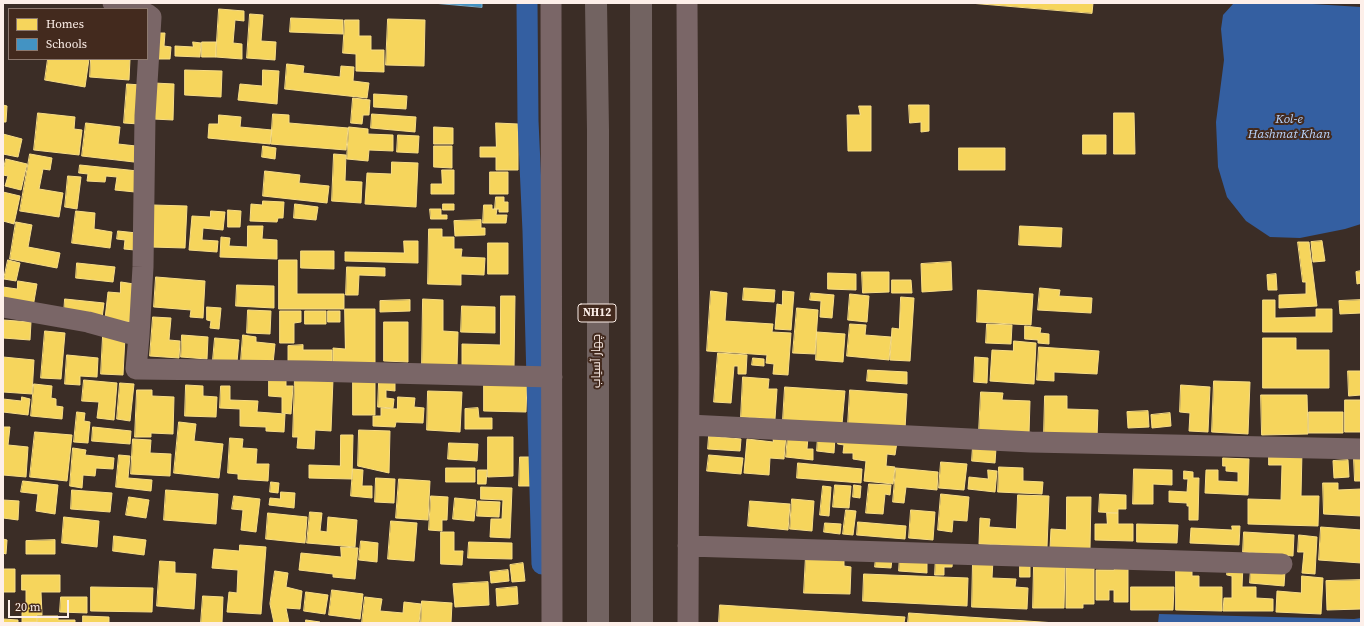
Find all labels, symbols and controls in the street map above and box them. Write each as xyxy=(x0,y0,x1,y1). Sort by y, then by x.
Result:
legend xyxy=(8,8,148,60)
text: Homes xyxy=(46,16,84,32)
text: Schools xyxy=(46,36,87,52)
water label: Kol-e Hashmat Khan xyxy=(1248,112,1330,143)
road number: NH12 xyxy=(578,304,616,322)
street label: چهار آسیاب xyxy=(590,334,604,388)
scale bar xyxy=(10,592,71,618)
text: 20 m xyxy=(15,599,41,615)

